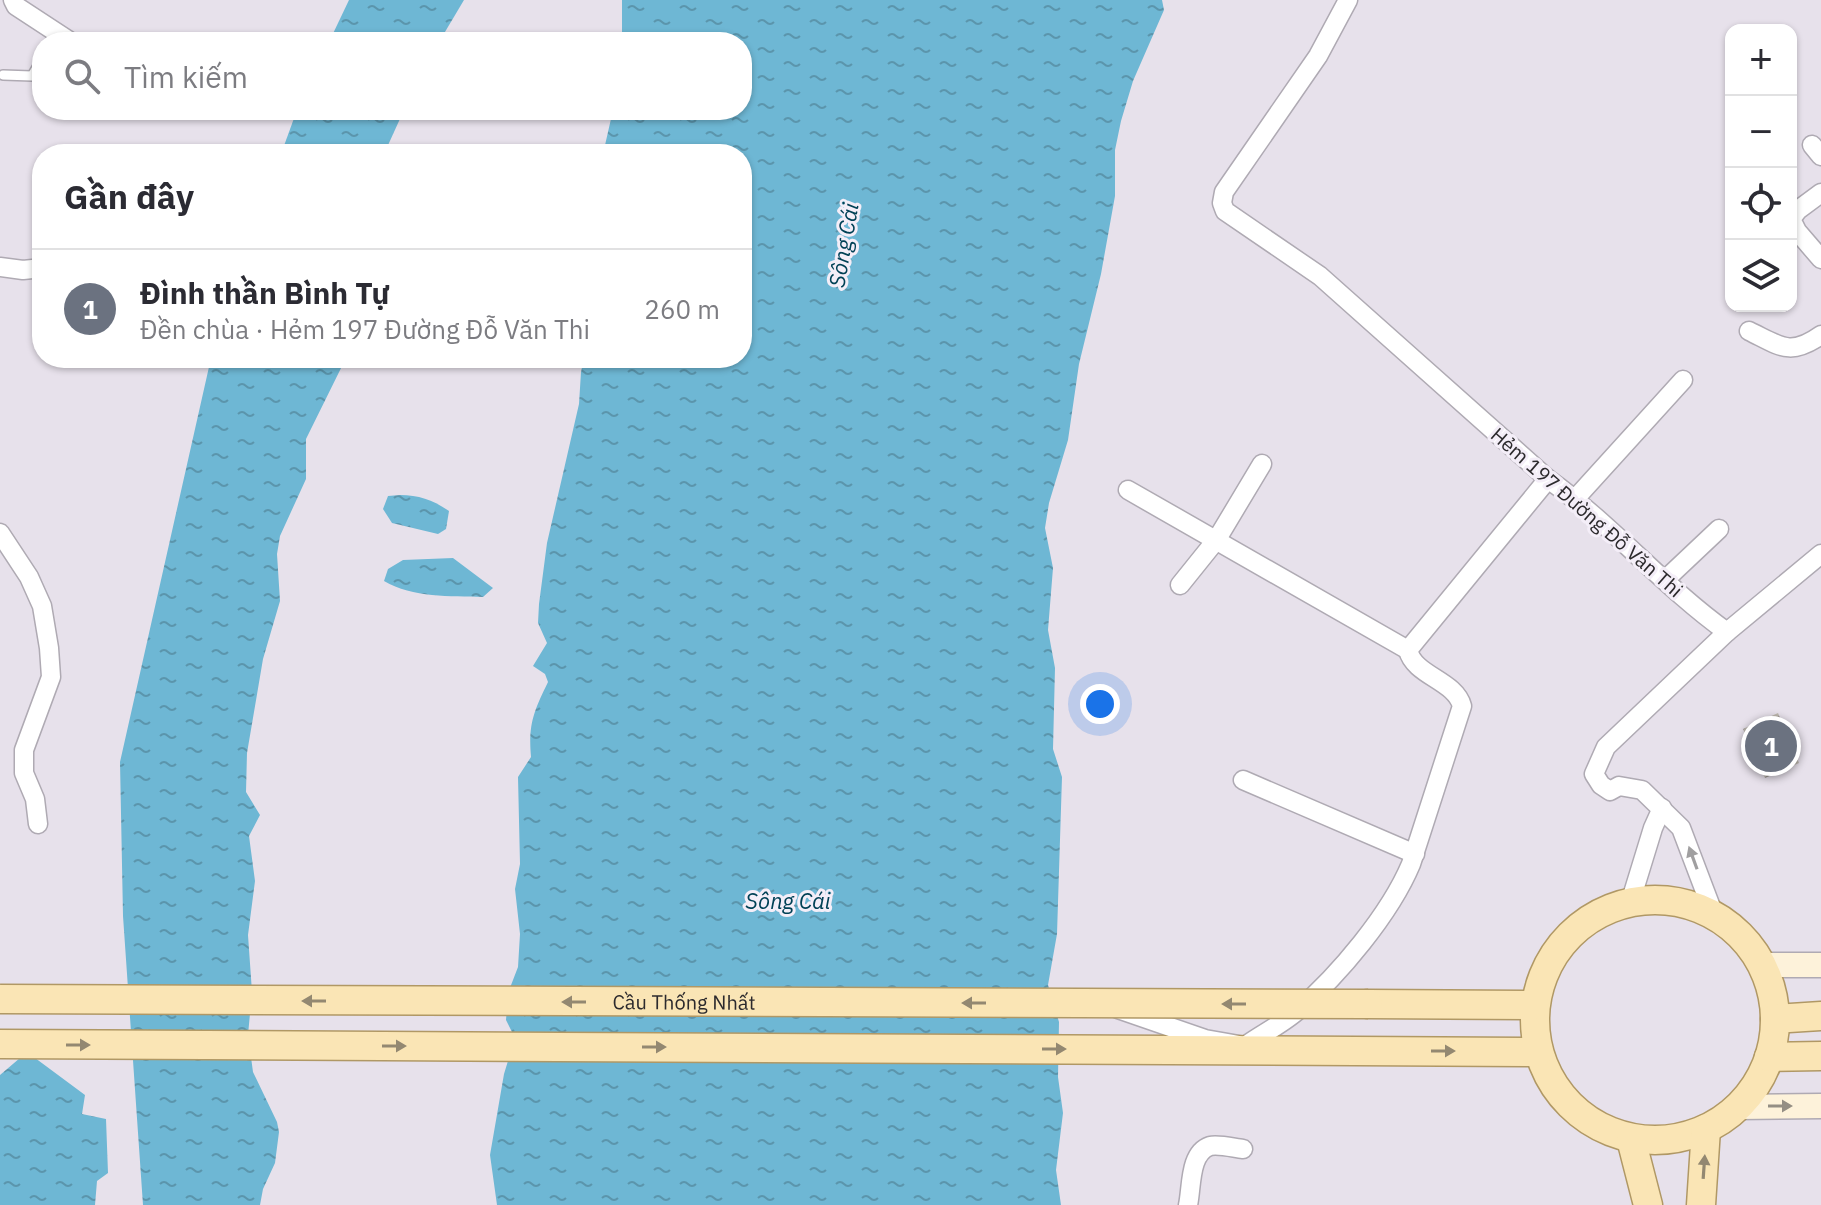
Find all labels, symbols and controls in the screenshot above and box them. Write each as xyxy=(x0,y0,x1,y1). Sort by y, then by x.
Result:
map controls xyxy=(1725,24,1797,312)
button: + xyxy=(1725,24,1797,96)
search box xyxy=(32,32,752,120)
icon: search xyxy=(60,54,104,98)
text: Tìm kiếm xyxy=(124,57,248,96)
button: − xyxy=(1725,96,1797,168)
button: locate xyxy=(1725,168,1797,240)
text: Gần đây xyxy=(64,174,194,218)
water label: Sông Cái xyxy=(821,200,865,290)
button: layers xyxy=(1725,240,1797,312)
text: Đình thần Bình Tự xyxy=(140,273,389,312)
text: 1 xyxy=(82,292,98,326)
text: 260 m xyxy=(644,292,720,326)
text: Đền chùa · Hẻm 197 Đường Đỗ Văn Thi xyxy=(140,312,590,346)
street label: Hẻm 197 Đường Đỗ Văn Thi xyxy=(1485,421,1689,603)
your location xyxy=(1080,684,1120,724)
pin: 1 xyxy=(1745,716,1797,776)
one-way arrow xyxy=(1686,846,1699,870)
water label: Sông Cái xyxy=(745,886,831,915)
street label: Cầu Thống Nhất xyxy=(612,988,756,1015)
one-way arrow xyxy=(301,995,326,1007)
one-way arrow xyxy=(561,995,586,1008)
one-way arrow xyxy=(961,997,986,1009)
one-way arrow xyxy=(1221,998,1246,1010)
one-way arrow xyxy=(66,1039,91,1051)
one-way arrow xyxy=(382,1040,407,1052)
one-way arrow xyxy=(642,1041,667,1053)
one-way arrow xyxy=(1042,1043,1067,1055)
one-way arrow xyxy=(1431,1045,1456,1057)
one-way arrow xyxy=(1768,1100,1793,1112)
one-way arrow xyxy=(1698,1154,1711,1179)

